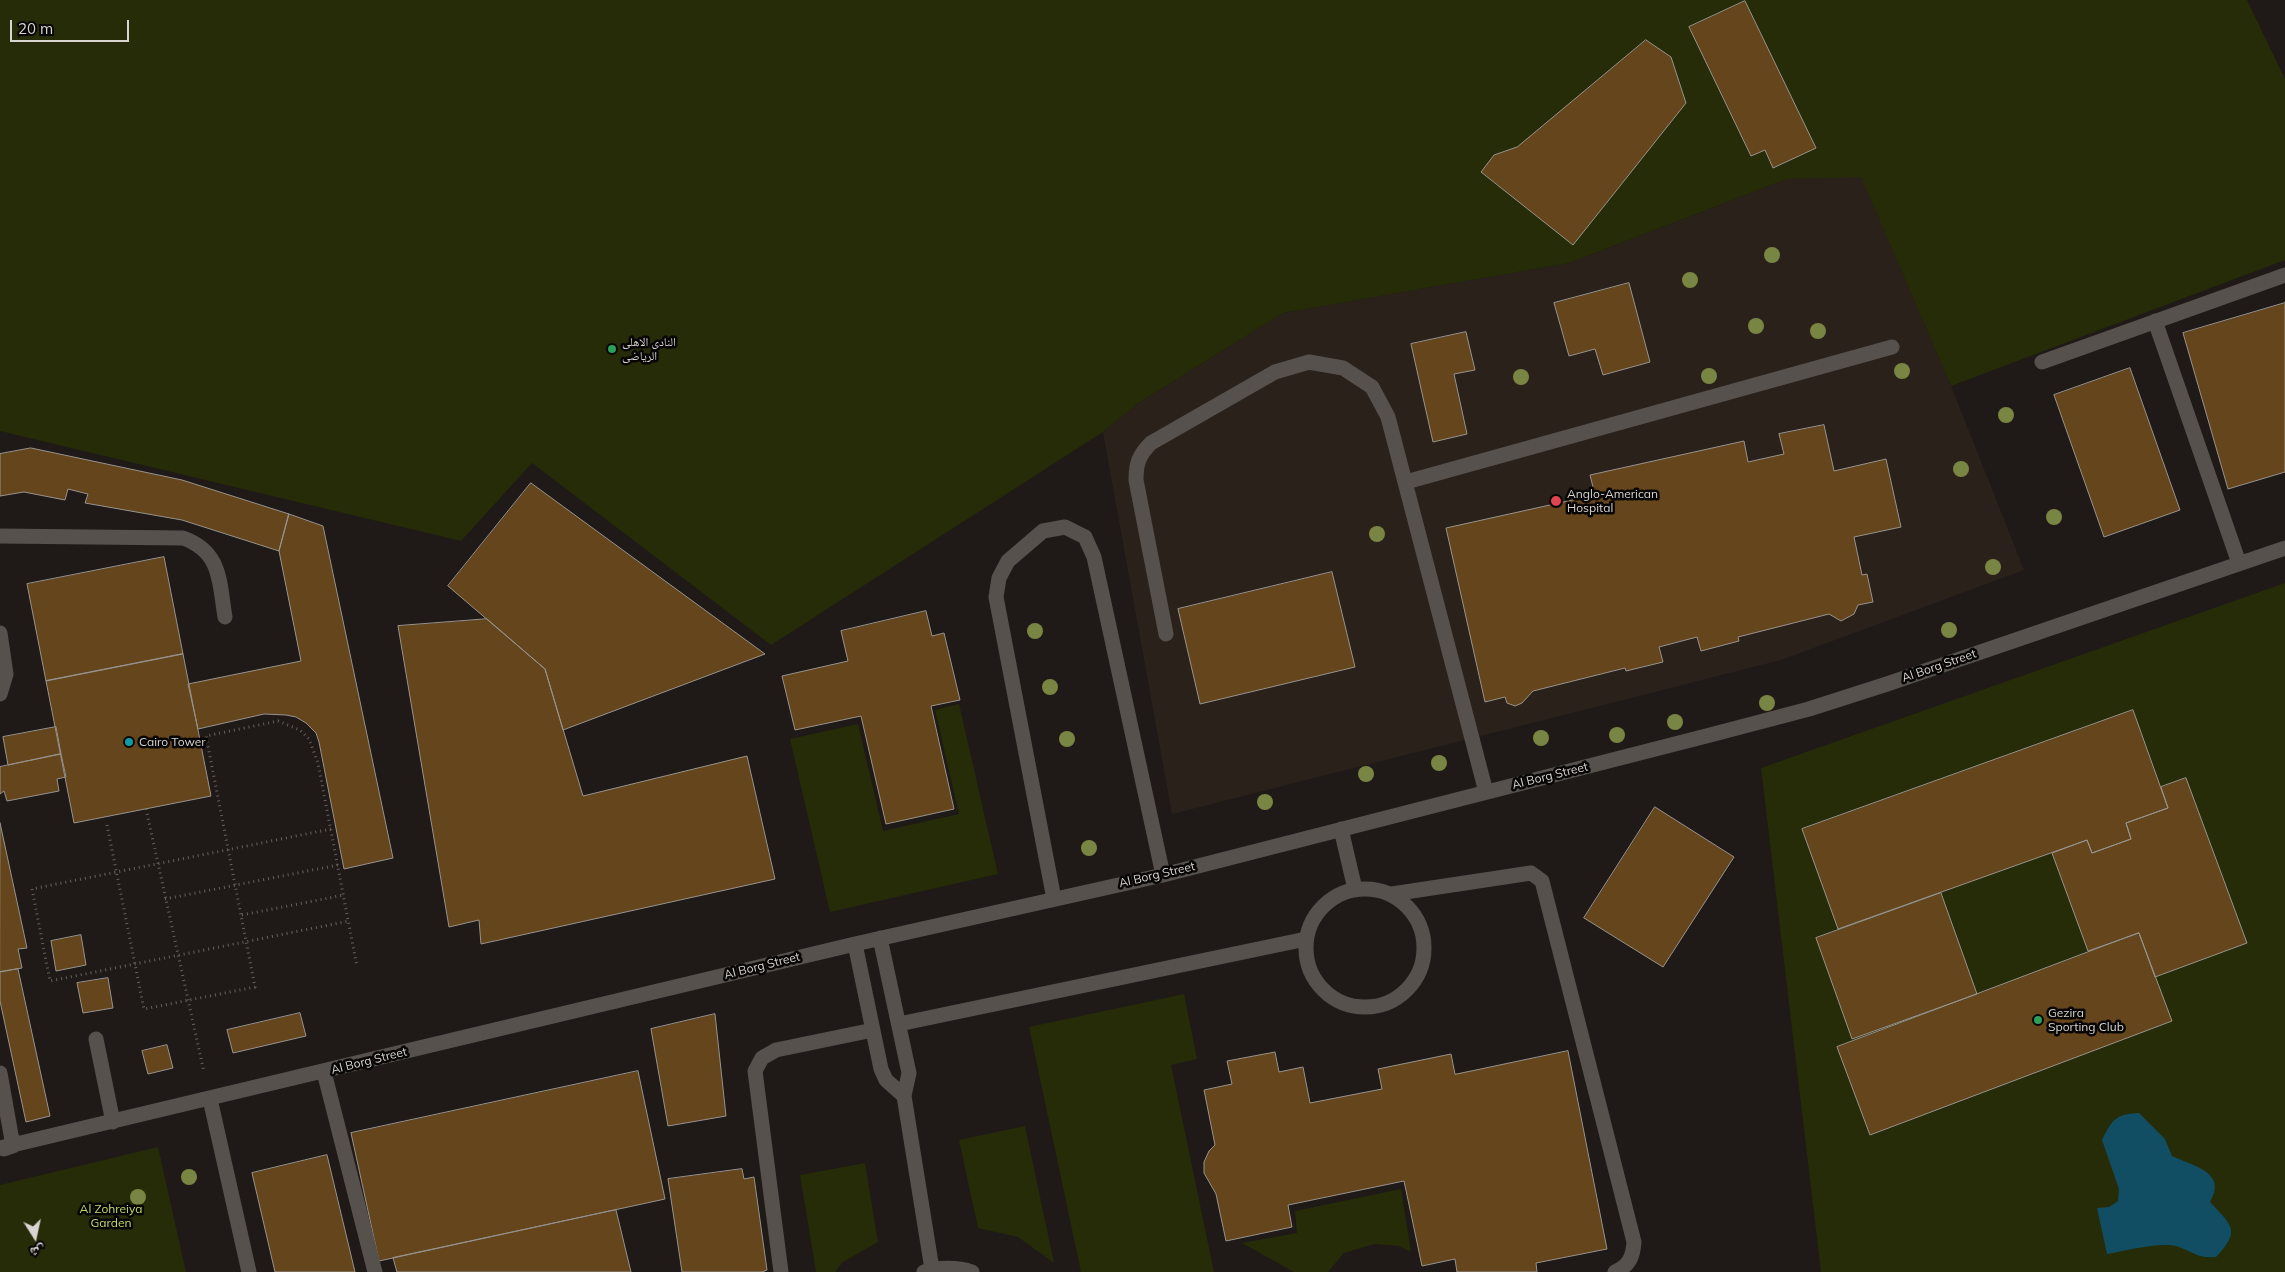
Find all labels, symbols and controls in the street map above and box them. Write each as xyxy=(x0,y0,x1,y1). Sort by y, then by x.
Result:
scale bar xyxy=(12,10,131,42)
text: 20 m xyxy=(18,19,53,38)
place label: النادى الاهلى الرياضى xyxy=(622,335,676,363)
marker: النادى الاهلى الرياضى xyxy=(606,343,618,355)
place label: Anglo-American Hospital xyxy=(1567,487,1658,515)
marker: Anglo-American Hospital xyxy=(1549,494,1563,508)
street label: Al Borg Street xyxy=(1900,647,1978,685)
place label: Cairo Tower xyxy=(139,735,206,749)
marker: Cairo Tower xyxy=(123,736,135,748)
street label: Al Borg Street xyxy=(1511,760,1589,792)
street label: Al Borg Street xyxy=(1118,859,1196,891)
street label: Al Borg Street xyxy=(723,950,801,982)
place label: Gezira Sporting Club xyxy=(2048,1006,2124,1034)
marker: Gezira Sporting Club xyxy=(2032,1014,2044,1026)
street label: Al Borg Street xyxy=(330,1045,408,1077)
park label: Al Zohreiya Garden xyxy=(80,1202,142,1230)
north arrow xyxy=(10,1212,60,1262)
text: ش xyxy=(29,1242,46,1262)

